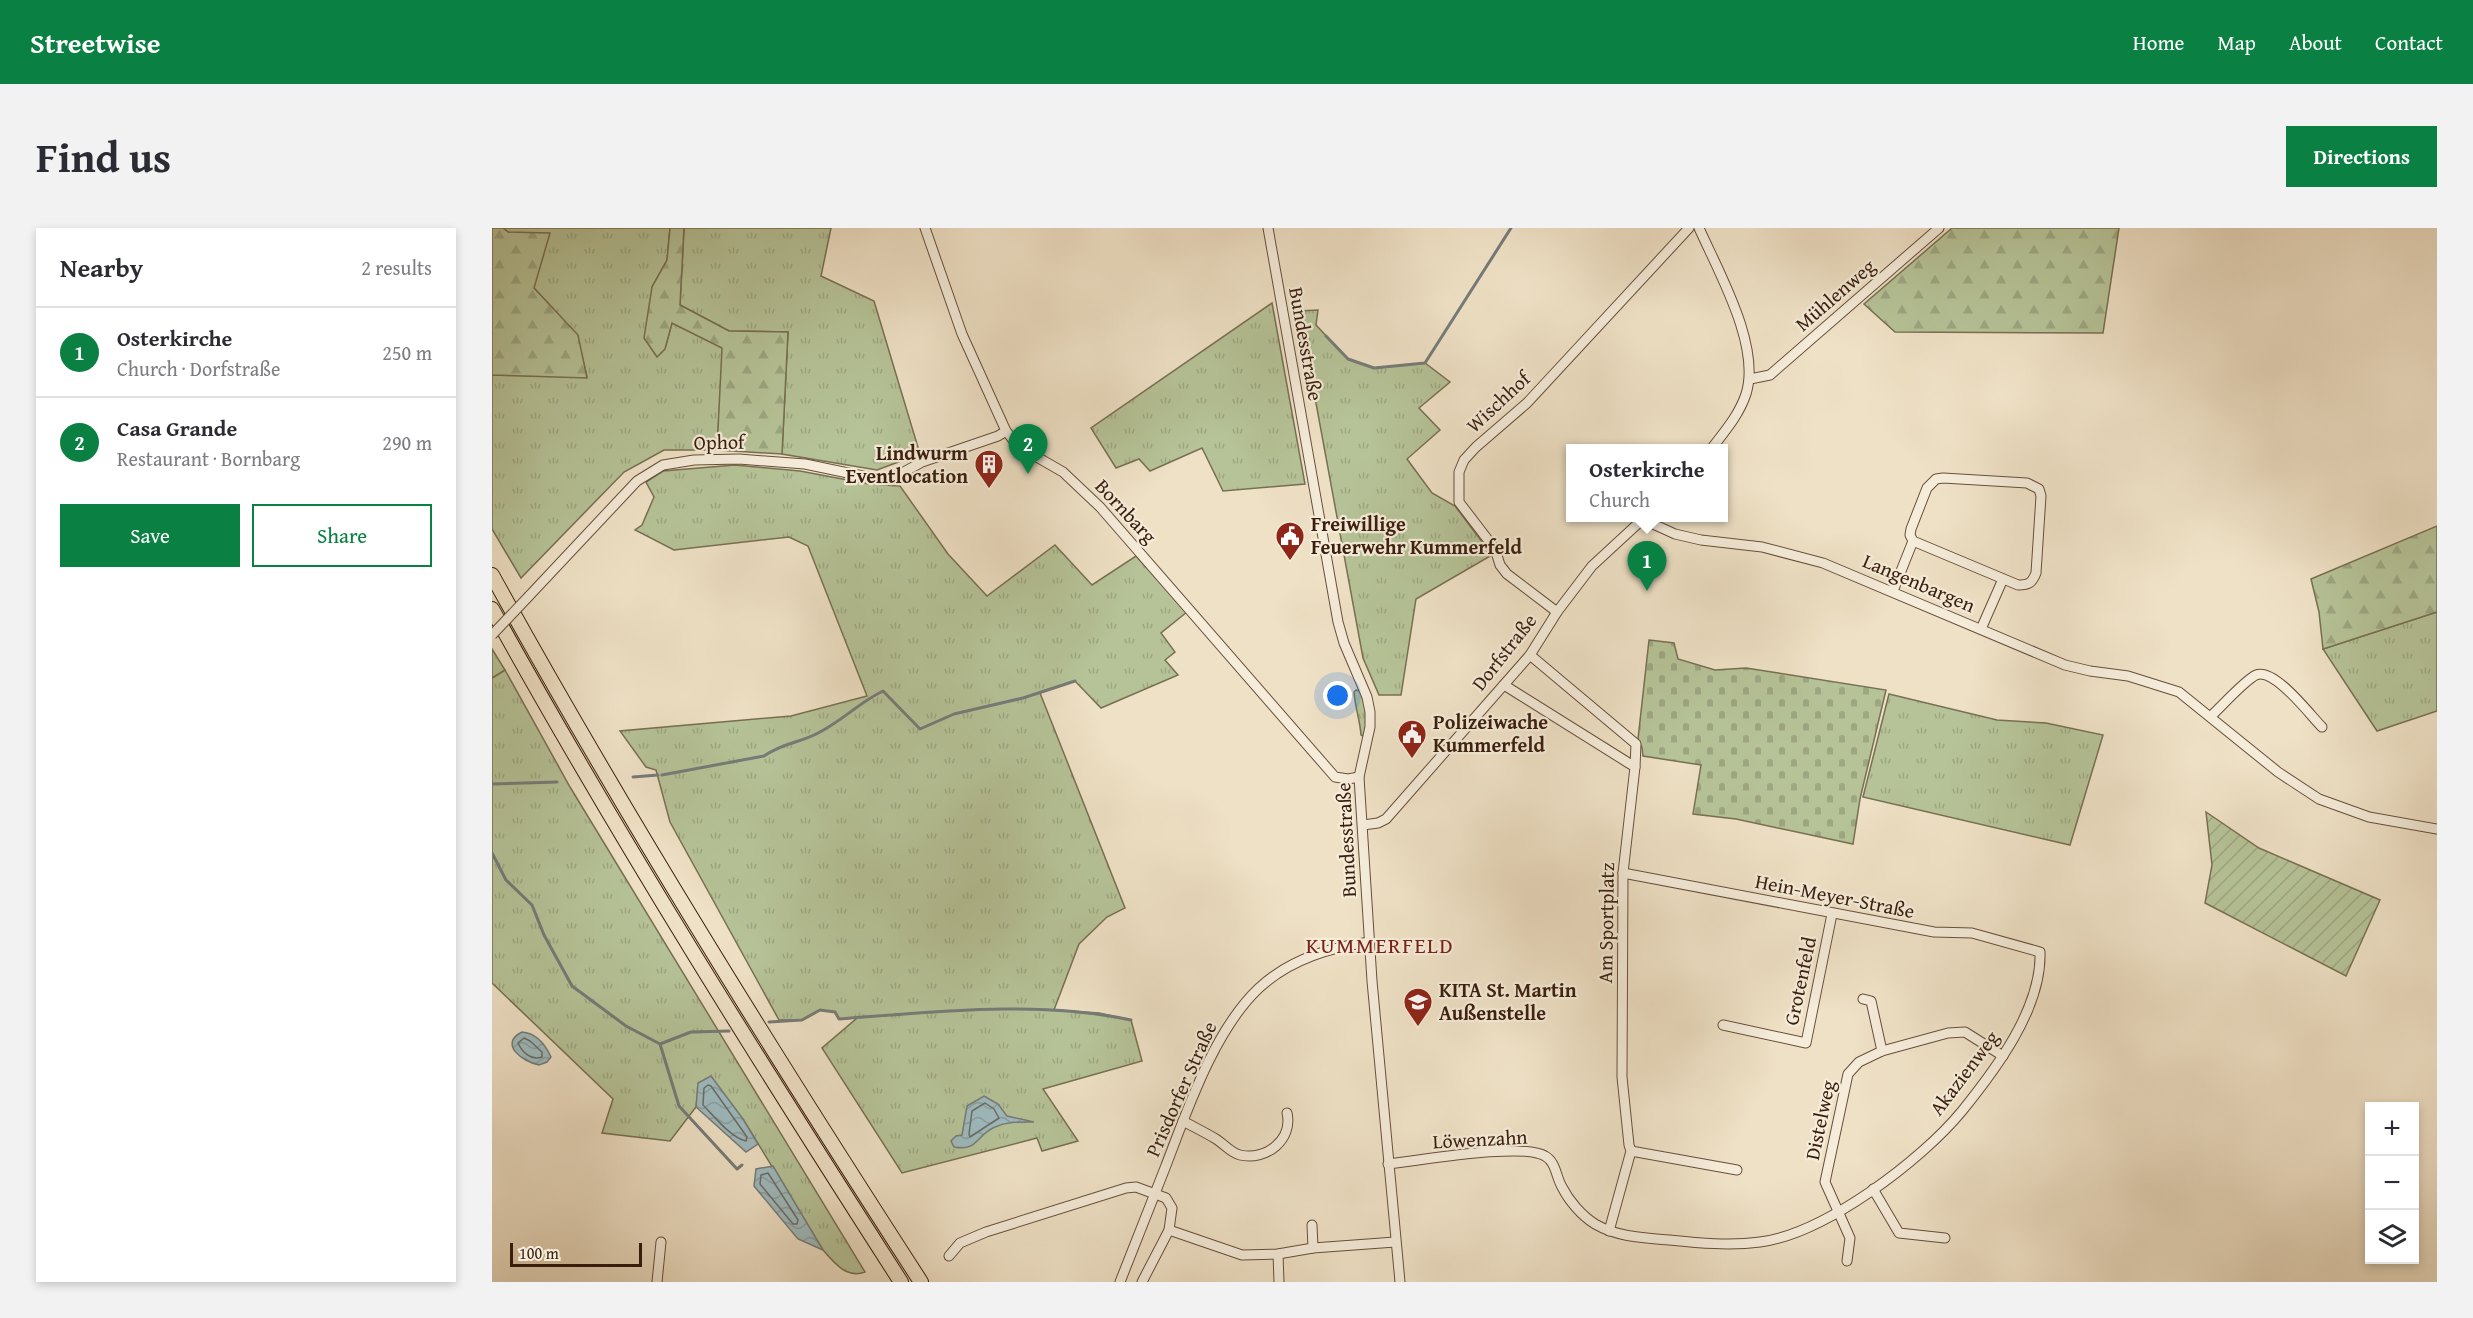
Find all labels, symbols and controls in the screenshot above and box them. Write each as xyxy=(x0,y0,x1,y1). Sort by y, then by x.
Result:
text: Streetwise xyxy=(30,22,160,63)
text: Home xyxy=(2133,27,2184,58)
text: Map xyxy=(2217,27,2256,58)
text: About xyxy=(2289,27,2342,58)
text: Contact xyxy=(2375,27,2443,58)
text: Find us xyxy=(36,126,171,187)
button: Directions xyxy=(2286,126,2437,187)
text: Nearby xyxy=(60,248,143,287)
street label: Mühlenweg xyxy=(1788,252,1881,338)
text: 2 results xyxy=(361,253,432,282)
street label: Bundesstraße xyxy=(1282,285,1331,403)
text: Osterkirche xyxy=(117,322,232,354)
text: 1 xyxy=(74,338,85,367)
text: 250 m xyxy=(382,338,432,367)
text: Church · Dorfstraße xyxy=(117,354,280,383)
street label: Wischhof xyxy=(1459,363,1538,439)
text: Casa Grande xyxy=(117,412,237,444)
pin: 2 xyxy=(1008,424,1048,474)
street label: Ophof xyxy=(693,427,747,456)
text: 2 xyxy=(74,428,85,457)
text: 290 m xyxy=(382,428,432,457)
place label: Lindwurm Eventlocation xyxy=(846,438,968,490)
text: Restaurant · Bornbarg xyxy=(117,444,300,473)
popup xyxy=(1566,444,1728,522)
building icon: Lindwurm Eventlocation xyxy=(973,448,1005,490)
text: Osterkirche xyxy=(1589,453,1705,485)
street label: Bornbarg xyxy=(1089,472,1164,549)
text: Church xyxy=(1589,485,1650,514)
button: Save xyxy=(60,504,240,567)
button: Share xyxy=(252,504,432,567)
place label: Freiwillige Feuerwehr Kummerfeld xyxy=(1311,509,1523,561)
public building icon: Freiwillige Feuerwehr Kummerfeld xyxy=(1274,520,1306,562)
pin: 1 xyxy=(1628,542,1666,591)
street label: Langenbargen xyxy=(1858,546,1980,619)
street label: Dorfstraße xyxy=(1464,607,1543,696)
your location xyxy=(1323,681,1352,710)
place label: Polizeiwache Kummerfeld xyxy=(1433,707,1548,759)
public building icon: Polizeiwache Kummerfeld xyxy=(1396,718,1428,760)
street label: Bundesstraße xyxy=(1328,782,1363,898)
street label: Am Sportplatz xyxy=(1590,862,1621,984)
street label: Hein-Meyer-Straße xyxy=(1753,866,1917,925)
district label: KUMMERFELD xyxy=(1306,929,1454,961)
street label: Grotenfeld xyxy=(1776,934,1823,1028)
place label: KITA St. Martin Außenstelle xyxy=(1439,975,1577,1027)
school or university icon: KITA St. Martin Außenstelle xyxy=(1402,986,1434,1028)
street label: Prisdorfer Straße xyxy=(1138,1016,1223,1161)
street label: Akazienweg xyxy=(1922,1024,2005,1121)
street label: Distelweg xyxy=(1797,1077,1842,1162)
map controls xyxy=(2365,1102,2419,1264)
button: + xyxy=(2365,1102,2419,1156)
street label: Löwenzahn xyxy=(1432,1122,1528,1155)
button: − xyxy=(2365,1156,2419,1210)
button: layers xyxy=(2365,1210,2419,1264)
scale bar xyxy=(510,1240,642,1268)
text: 100 m xyxy=(519,1241,559,1265)

